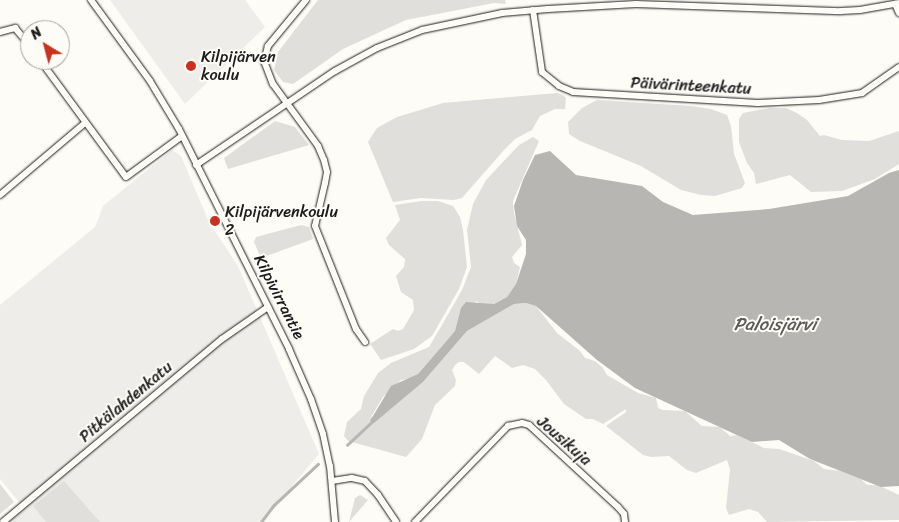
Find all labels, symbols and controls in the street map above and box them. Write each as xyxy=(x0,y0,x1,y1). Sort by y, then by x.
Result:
north arrow xyxy=(20,20,70,70)
text: N xyxy=(25,21,48,46)
place label: Kilpijärven koulu xyxy=(201,47,276,85)
marker: Kilpijärven koulu xyxy=(185,60,197,72)
street label: Päivärinteenkatu xyxy=(630,73,752,99)
place label: Kilpijärvenkoulu 2 xyxy=(225,202,338,240)
marker: Kilpijärvenkoulu 2 xyxy=(209,215,221,227)
street label: Kilpivirrantie xyxy=(249,251,309,343)
water label: Paloisjärvi xyxy=(734,313,816,335)
street label: Pitkälahdenkatu xyxy=(76,358,176,446)
street label: Jousikuja xyxy=(533,412,595,470)

